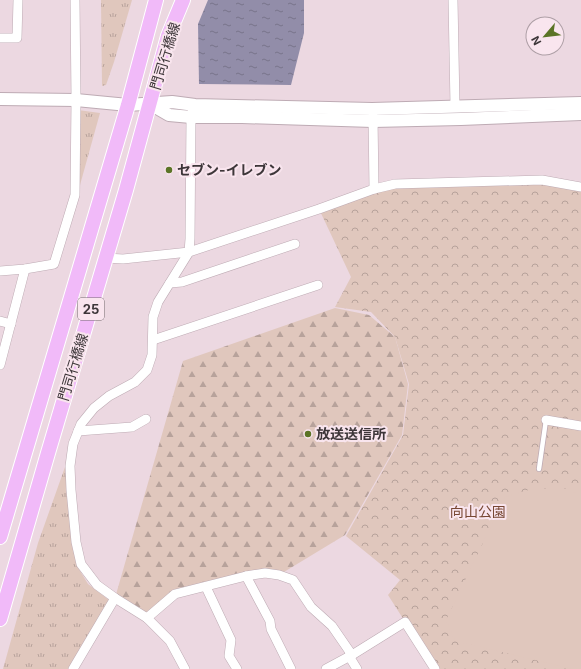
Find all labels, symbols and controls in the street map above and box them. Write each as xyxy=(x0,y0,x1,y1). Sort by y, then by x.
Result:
north arrow xyxy=(525,16,565,56)
street label: 門司行橋線 xyxy=(146,20,183,92)
text: N xyxy=(528,34,544,48)
place label: セブン-イレブン xyxy=(177,161,282,178)
marker: セブン-イレブン xyxy=(164,165,174,175)
road number: 25 xyxy=(78,298,104,320)
street label: 門司行橋線 xyxy=(54,331,91,403)
place label: 放送送信所 xyxy=(316,425,386,442)
marker: 放送送信所 xyxy=(303,429,313,439)
park label: 向山公園 xyxy=(450,503,506,520)

